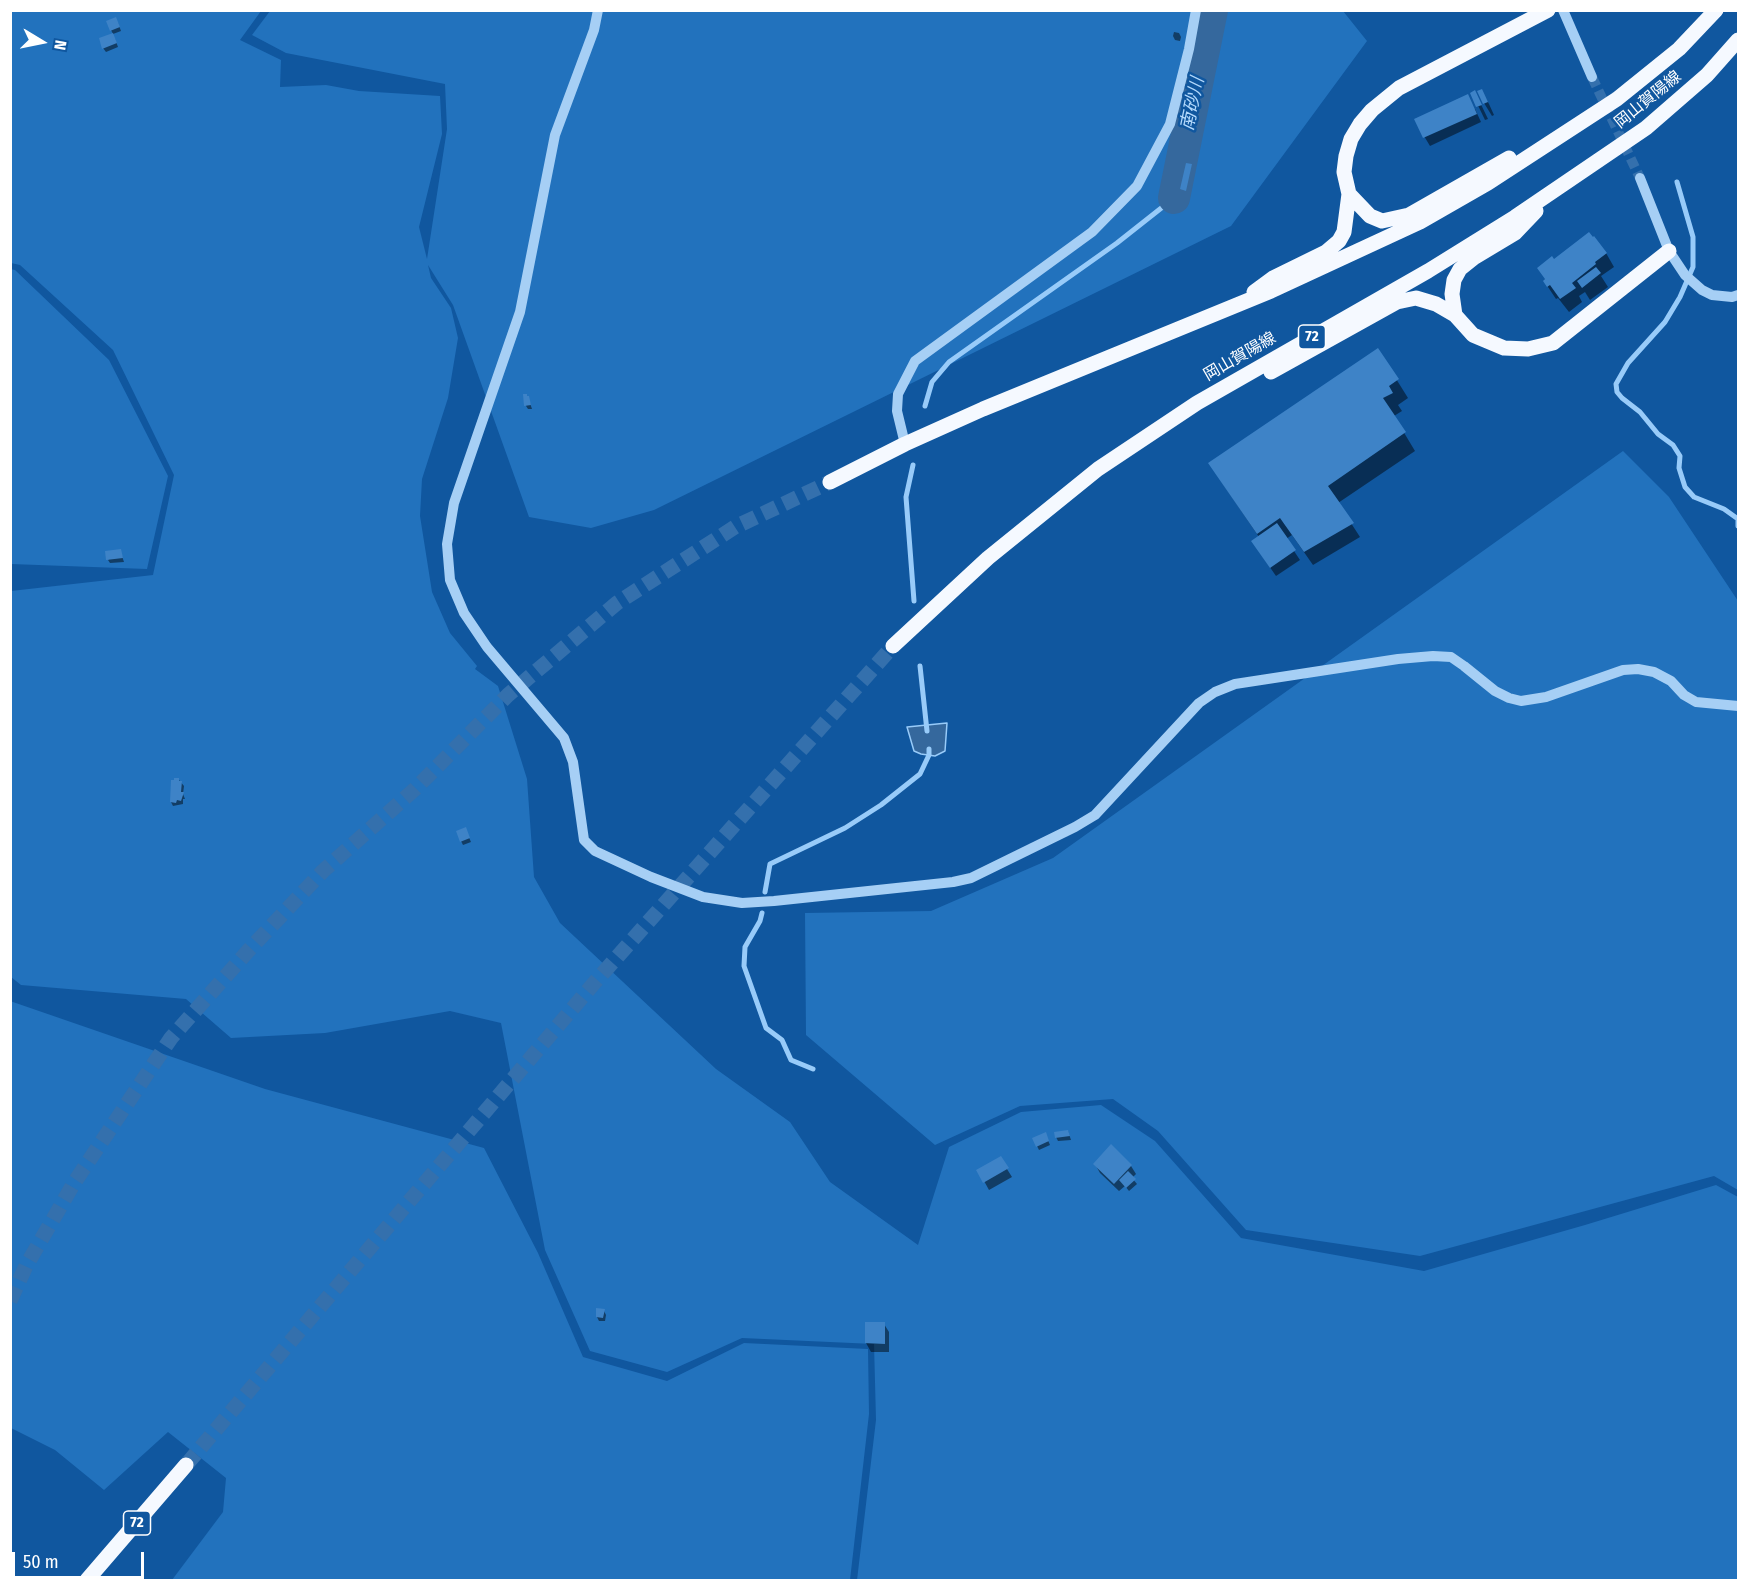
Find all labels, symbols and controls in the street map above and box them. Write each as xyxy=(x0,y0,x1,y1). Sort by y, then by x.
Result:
north arrow xyxy=(12,12,72,72)
text: N xyxy=(50,39,70,52)
street label: 岡山賀陽線 xyxy=(1611,67,1685,133)
water label: 南砂川 xyxy=(1177,75,1209,133)
road number: 72 xyxy=(1298,325,1326,349)
street label: 岡山賀陽線 xyxy=(1201,329,1279,385)
road number: 72 xyxy=(124,1511,150,1535)
scale bar xyxy=(15,1540,147,1578)
text: 50 m xyxy=(23,1551,59,1573)

